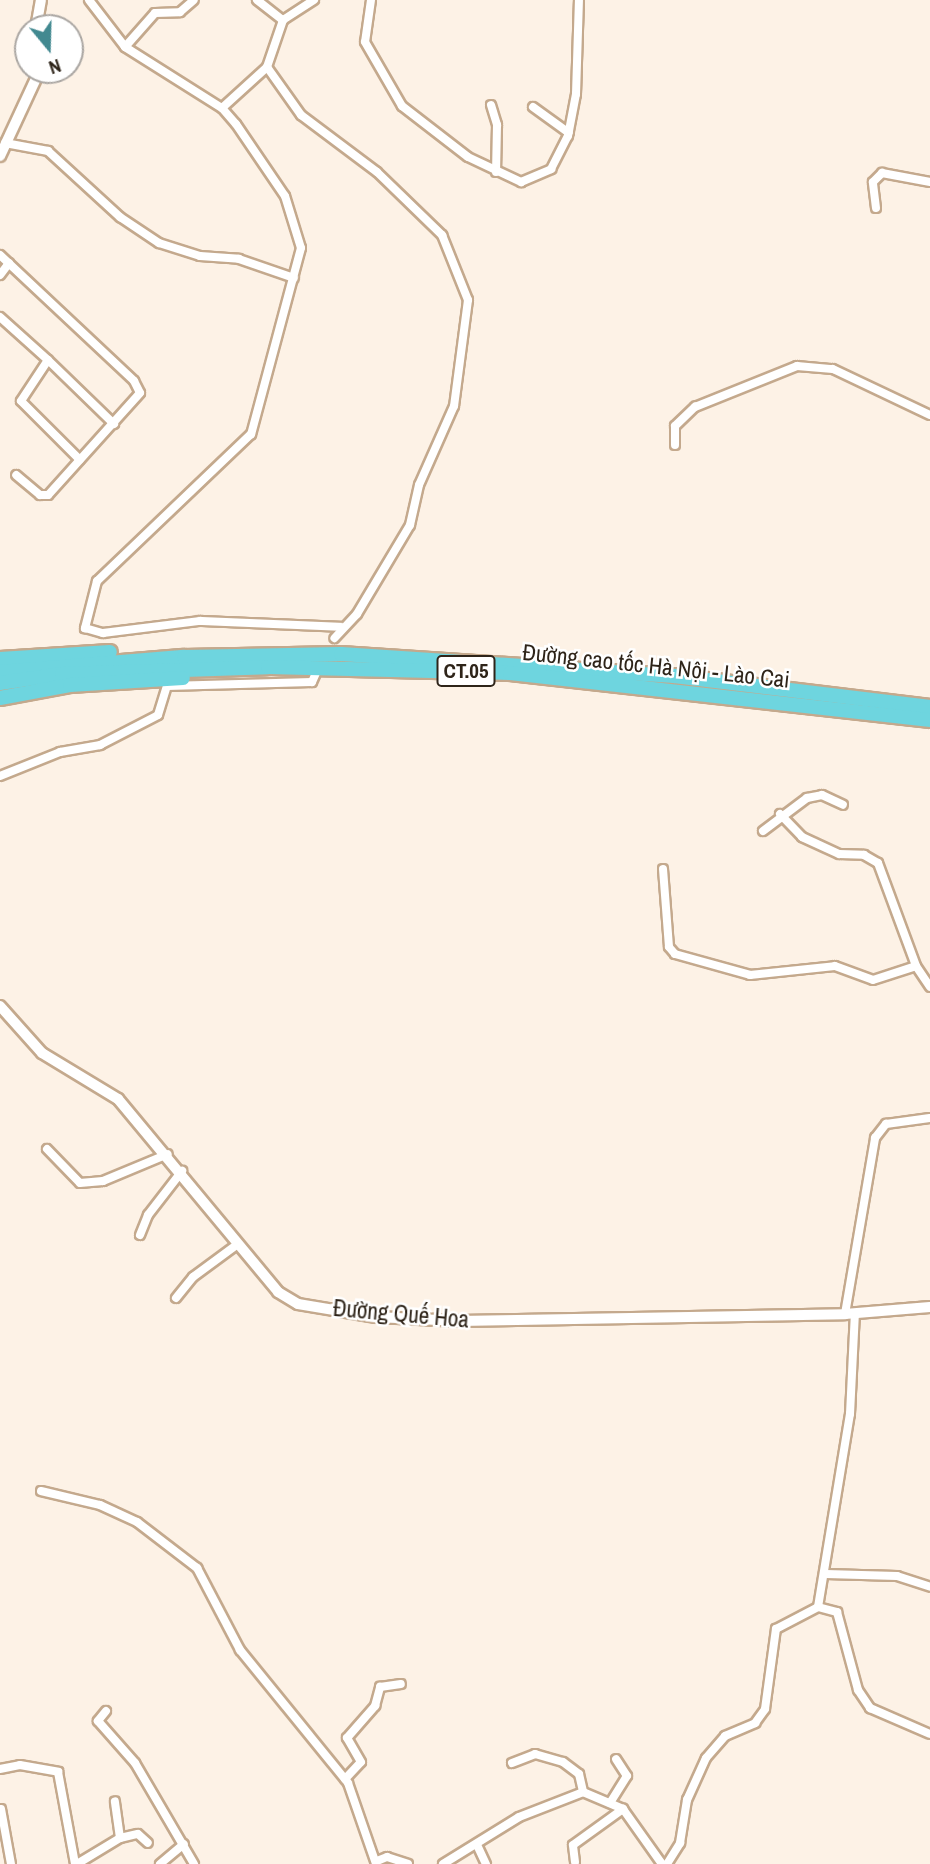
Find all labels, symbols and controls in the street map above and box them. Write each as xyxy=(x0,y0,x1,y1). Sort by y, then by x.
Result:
north arrow xyxy=(14,14,84,84)
text: N xyxy=(46,53,65,81)
street label: Đường cao tốc Hà Nội - Lào Cai xyxy=(521,638,791,694)
road number: CT.05 xyxy=(436,654,496,688)
street label: Đường Quế Hoa xyxy=(332,1294,470,1334)

